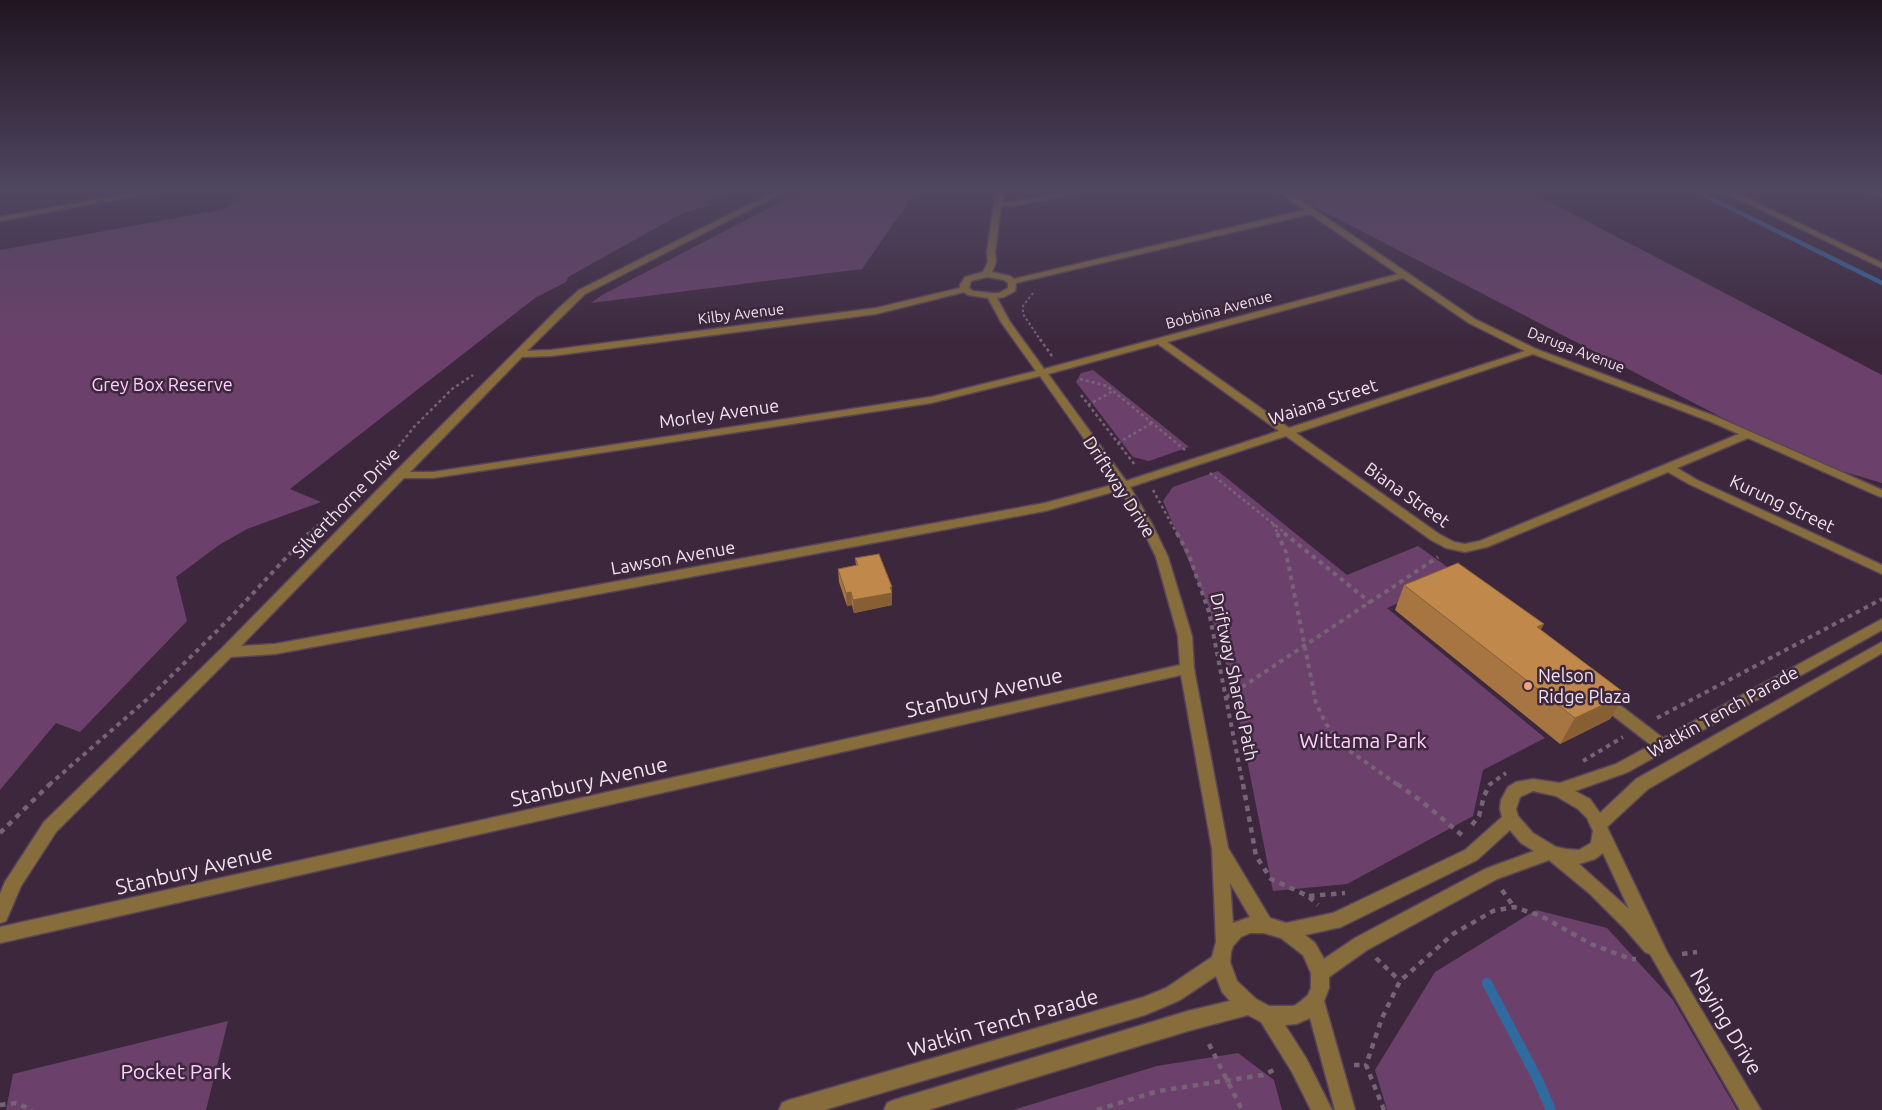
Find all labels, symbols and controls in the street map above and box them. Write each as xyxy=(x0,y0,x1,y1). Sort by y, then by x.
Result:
street label: Bobbina Avenue xyxy=(1164,287,1274,333)
street label: Kilby Avenue xyxy=(697,300,785,328)
street label: Daruga Avenue xyxy=(1525,323,1627,377)
park label: Grey Box Reserve xyxy=(91,374,233,396)
street label: Waiana Street xyxy=(1266,374,1380,430)
street label: Morley Avenue xyxy=(658,395,780,433)
street label: Driftway Drive xyxy=(1078,432,1160,542)
street label: Silverthorne Drive xyxy=(288,443,404,563)
street label: Biana Street xyxy=(1360,458,1454,532)
street label: Kurung Street xyxy=(1726,470,1838,538)
street label: Lawson Avenue xyxy=(609,536,737,580)
street label: Driftway Shared Path xyxy=(1206,591,1262,763)
street label: Watkin Tench Parade xyxy=(1644,662,1802,762)
street label: Stanbury Avenue xyxy=(903,663,1065,723)
place label: Nelson Ridge Plaza xyxy=(1538,665,1631,708)
marker: Nelson Ridge Plaza xyxy=(1522,680,1534,692)
park label: Wittama Park xyxy=(1299,728,1427,754)
street label: Stanbury Avenue xyxy=(508,752,670,812)
street label: Stanbury Avenue xyxy=(113,840,275,900)
street label: Naying Drive xyxy=(1684,964,1768,1080)
street label: Watkin Tench Parade xyxy=(905,984,1101,1062)
park label: Pocket Park xyxy=(120,1059,232,1085)

